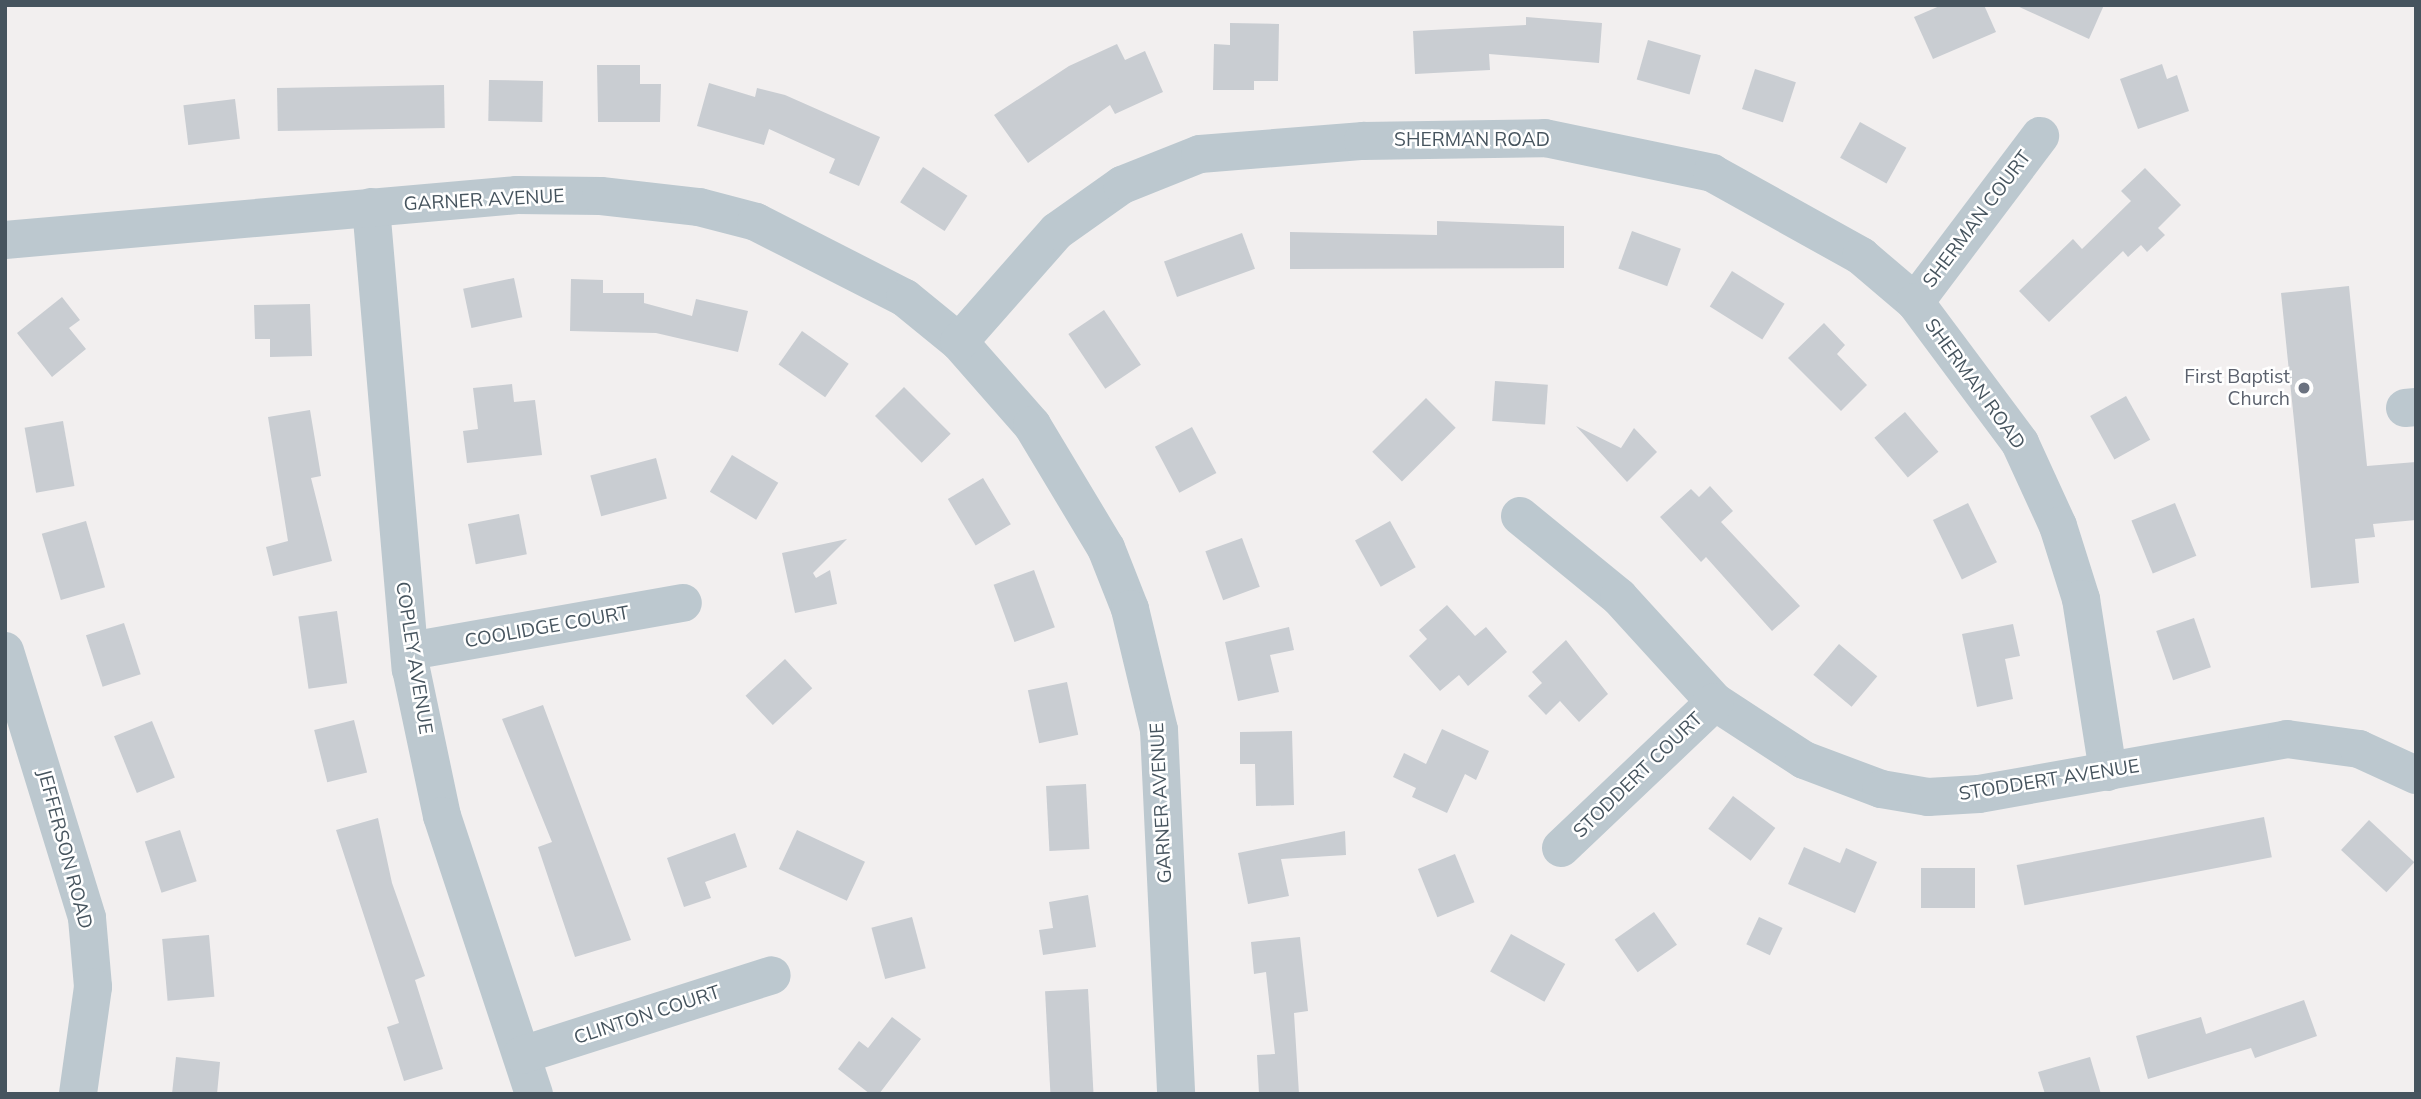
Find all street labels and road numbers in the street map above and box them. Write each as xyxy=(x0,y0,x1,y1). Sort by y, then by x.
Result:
street label: SHERMAN ROAD xyxy=(1394,129,1550,151)
street label: SHERMAN COURT xyxy=(1918,146,2036,292)
street label: GARNER AVENUE xyxy=(403,184,565,216)
street label: SHERMAN ROAD xyxy=(1920,314,2030,454)
street label: COPLEY AVENUE xyxy=(391,580,437,736)
street label: COOLIDGE COURT xyxy=(463,601,631,653)
street label: STODDERT COURT xyxy=(1569,707,1707,843)
street label: GARNER AVENUE xyxy=(1145,722,1177,884)
street label: STODDERT AVENUE xyxy=(1957,754,2141,806)
street label: JEFFERSON ROAD xyxy=(33,767,97,931)
street label: CLINTON COURT xyxy=(571,981,723,1049)

